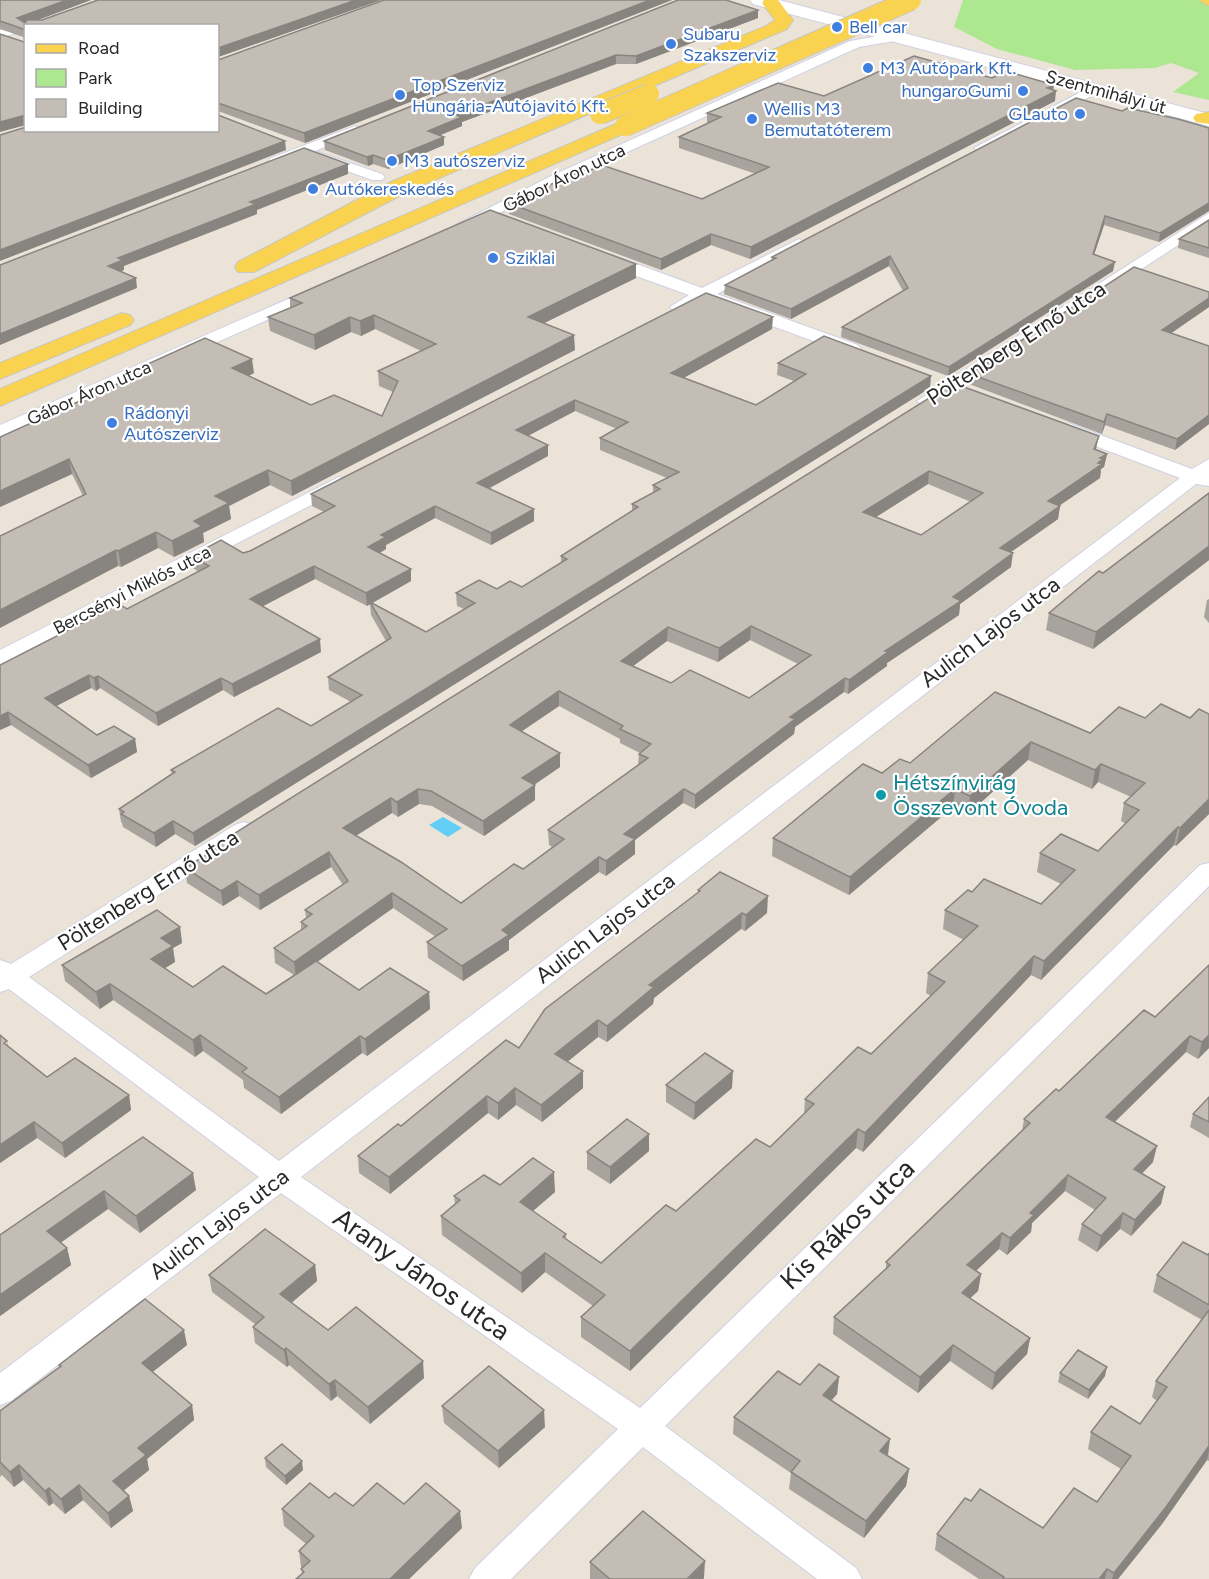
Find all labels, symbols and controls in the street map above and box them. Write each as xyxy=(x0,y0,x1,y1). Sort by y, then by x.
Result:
place label: Bell car xyxy=(849,16,907,38)
marker: Bell car xyxy=(830,20,844,34)
place label: Subaru Szakszerviz xyxy=(683,23,776,66)
legend xyxy=(24,24,219,132)
text: Road xyxy=(78,37,119,59)
marker: Subaru Szakszerviz xyxy=(664,37,678,51)
place label: M3 Autópark Kft. xyxy=(880,57,1016,79)
marker: M3 Autópark Kft. xyxy=(861,61,875,75)
street label: Szentmihályi út xyxy=(1043,65,1169,119)
text: Park xyxy=(78,67,113,89)
place label: Top Szerviz Hungária-Autójavitó Kft. xyxy=(412,74,609,117)
place label: hungaroGumi xyxy=(901,80,1011,102)
marker: hungaroGumi xyxy=(1016,84,1030,98)
marker: Top Szerviz Hungária-Autójavitó Kft. xyxy=(393,88,407,102)
text: Building xyxy=(78,97,143,119)
place label: Wellis M3 Bemutatóterem xyxy=(764,98,891,141)
place label: GLauto xyxy=(1009,103,1068,125)
marker: GLauto xyxy=(1073,107,1087,121)
marker: Wellis M3 Bemutatóterem xyxy=(745,112,759,126)
street label: Gábor Áron utca xyxy=(499,139,629,217)
place label: M3 autószerviz xyxy=(404,150,526,172)
marker: M3 autószerviz xyxy=(385,154,399,168)
place label: Autókereskedés xyxy=(325,178,454,200)
marker: Autókereskedés xyxy=(306,182,320,196)
place label: Sziklai xyxy=(505,247,555,269)
marker: Sziklai xyxy=(486,251,500,265)
street label: Pöltenberg Ernő utca xyxy=(921,275,1111,411)
street label: Gábor Áron utca xyxy=(24,356,154,430)
place label: Rádonyi Autószerviz xyxy=(124,402,219,445)
marker: Rádonyi Autószerviz xyxy=(105,416,119,430)
street label: Bercsényi Miklós utca xyxy=(49,541,215,639)
street label: Aulich Lajos utca xyxy=(915,571,1065,693)
place label: Hétszínvirág Összevont Óvoda xyxy=(893,769,1068,821)
marker: Hétszínvirág Összevont Óvoda xyxy=(874,788,888,802)
street label: Pöltenberg Ernő utca xyxy=(53,823,243,957)
street label: Aulich Lajos utca xyxy=(530,867,680,989)
street label: Kis Rákos utca xyxy=(773,1152,921,1296)
street label: Aulich Lajos utca xyxy=(144,1163,294,1285)
street label: Arany János utca xyxy=(327,1201,517,1347)

